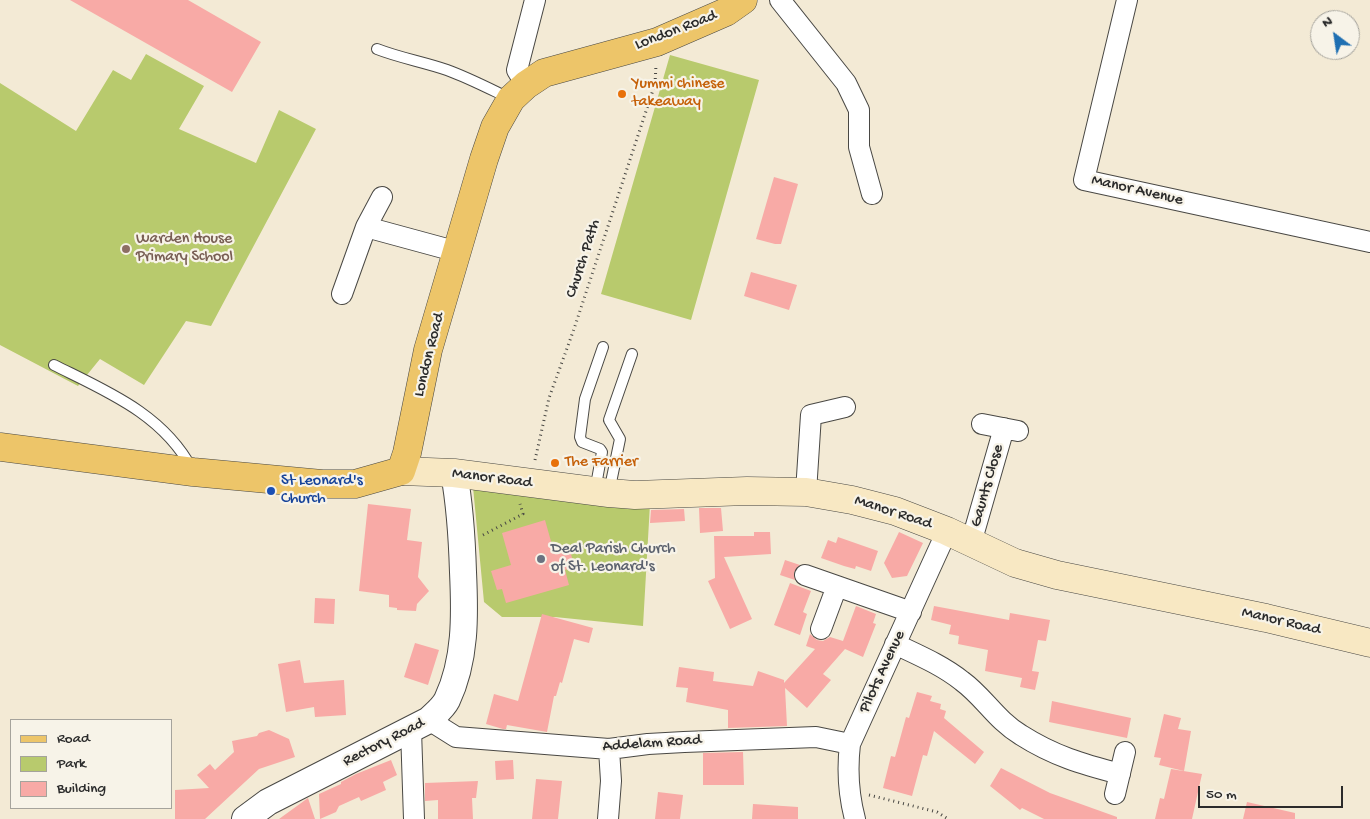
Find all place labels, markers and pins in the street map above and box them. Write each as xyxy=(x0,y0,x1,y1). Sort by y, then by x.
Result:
place label: Yummi chinese takeaway xyxy=(632,75,724,113)
marker: Yummi chinese takeaway xyxy=(616,88,628,100)
place label: Warden House Primary School xyxy=(136,230,233,268)
marker: Warden House Primary School xyxy=(120,243,132,255)
place label: The Farrier xyxy=(565,453,638,473)
marker: The Farrier xyxy=(549,457,561,469)
place label: St Leonard's Church xyxy=(281,472,363,510)
marker: St Leonard's Church xyxy=(265,485,277,497)
place label: Deal Parish Church of St. Leonard's xyxy=(551,540,675,578)
marker: Deal Parish Church of St. Leonard's xyxy=(535,553,547,565)

